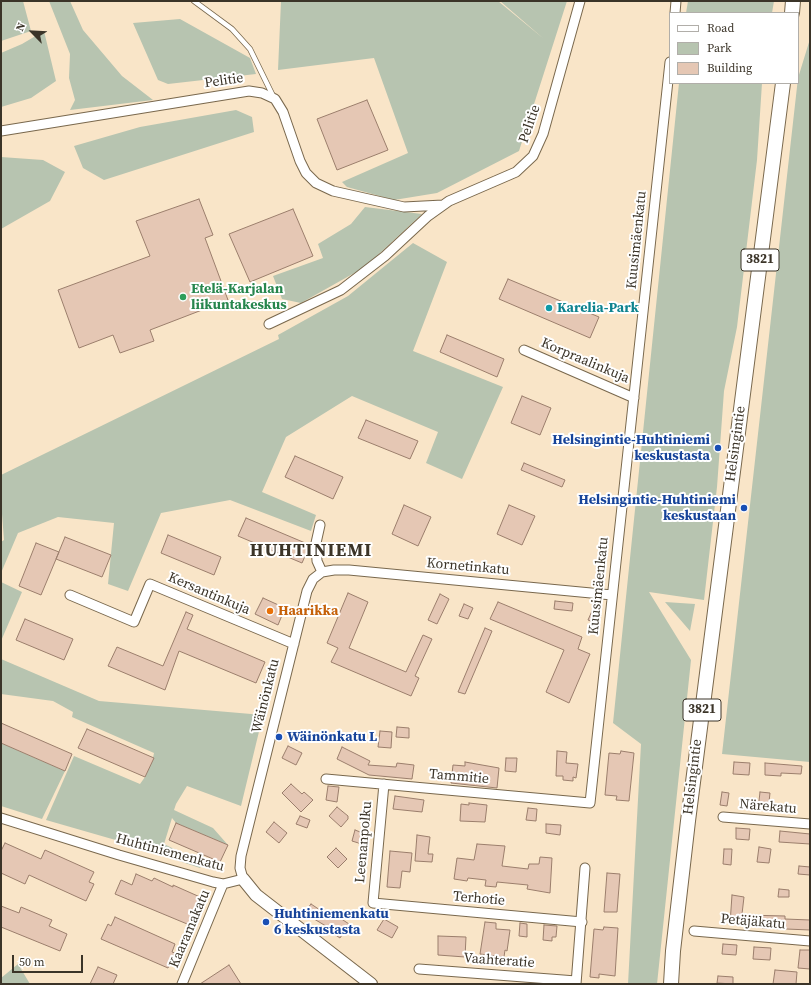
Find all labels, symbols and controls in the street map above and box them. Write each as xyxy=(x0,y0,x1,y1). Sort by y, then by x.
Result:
north arrow xyxy=(12,12,52,52)
legend xyxy=(669,12,799,84)
text: N xyxy=(12,20,29,34)
text: Road xyxy=(707,20,734,36)
text: Park xyxy=(707,40,732,56)
text: Building xyxy=(707,60,752,76)
street label: Pelitie xyxy=(203,70,245,92)
street label: Pelitie xyxy=(516,103,544,145)
street label: Kuusimäenkatu xyxy=(623,190,651,290)
road number: 3821 xyxy=(741,249,779,271)
place label: Etelä-Karjalan liikuntakeskus xyxy=(191,281,287,314)
marker: Etelä-Karjalan liikuntakeskus xyxy=(178,292,188,302)
place label: Karelia-Park xyxy=(557,300,639,316)
marker: Karelia-Park xyxy=(544,303,554,313)
street label: Korpraalinkuja xyxy=(538,335,632,387)
street label: Helsingintie xyxy=(722,405,750,483)
place label: Helsingintie-Huhtiniemi keskustasta xyxy=(552,432,710,464)
marker: Helsingintie-Huhtiniemi keskustasta xyxy=(713,443,723,453)
place label: Helsingintie-Huhtiniemi keskustaan xyxy=(578,492,736,524)
marker: Helsingintie-Huhtiniemi keskustaan xyxy=(739,503,749,513)
street label: Kuusimäenkatu xyxy=(585,536,613,636)
district label: HUHTINIEMI xyxy=(250,540,372,562)
street label: Kornetinkatu xyxy=(426,555,510,579)
street label: Kersantinkuja xyxy=(165,569,253,619)
place label: Haarikka xyxy=(278,603,338,619)
marker: Haarikka xyxy=(265,606,275,616)
street label: Wäinönkatu xyxy=(249,657,283,735)
road number: 3821 xyxy=(683,699,721,721)
place label: Wäinönkatu L xyxy=(287,729,377,745)
marker: Wäinönkatu L xyxy=(274,732,284,742)
street label: Helsingintie xyxy=(680,738,706,816)
street label: Tammitie xyxy=(428,766,490,788)
street label: Närekatu xyxy=(739,796,797,818)
street label: Leenanpolku xyxy=(352,800,376,884)
street label: Huhtiniemenkatu xyxy=(114,830,226,876)
street label: Kaaramakatu xyxy=(166,887,214,971)
street label: Terhotie xyxy=(452,888,506,910)
place label: Huhtiniemenkatu 6 keskustasta xyxy=(274,906,389,938)
street label: Petäjäkatu xyxy=(720,911,786,933)
marker: Huhtiniemenkatu 6 keskustasta xyxy=(261,917,271,927)
scale bar xyxy=(14,947,85,973)
street label: Vaahteratie xyxy=(463,950,535,972)
text: 50 m xyxy=(19,954,45,970)

